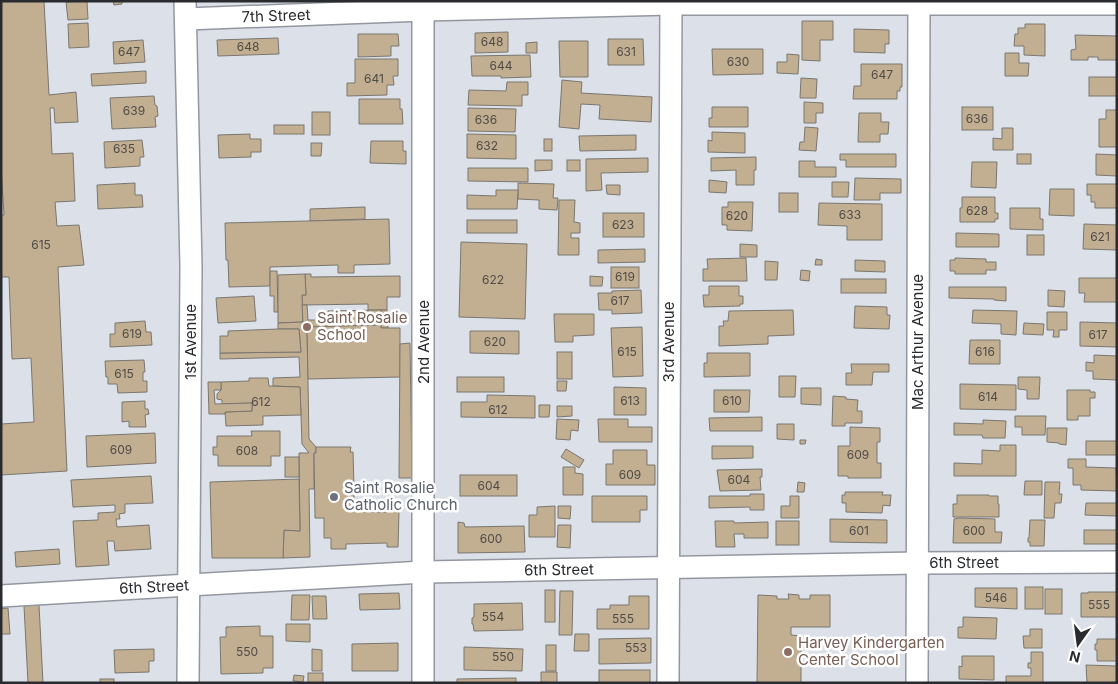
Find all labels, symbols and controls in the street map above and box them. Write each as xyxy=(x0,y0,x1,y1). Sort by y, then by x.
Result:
street label: 7th Street xyxy=(241,5,311,26)
house number: 648 xyxy=(481,34,503,49)
house number: 648 xyxy=(237,39,259,54)
house number: 647 xyxy=(118,44,140,59)
house number: 631 xyxy=(616,44,636,59)
house number: 630 xyxy=(727,54,749,69)
house number: 644 xyxy=(490,58,513,73)
house number: 647 xyxy=(871,67,893,82)
house number: 641 xyxy=(364,71,384,86)
house number: 639 xyxy=(123,103,145,118)
house number: 636 xyxy=(966,111,988,126)
house number: 636 xyxy=(475,112,497,127)
house number: 632 xyxy=(476,138,498,153)
house number: 635 xyxy=(113,141,135,156)
house number: 628 xyxy=(966,203,988,218)
house number: 633 xyxy=(839,207,861,222)
house number: 620 xyxy=(726,208,748,223)
house number: 623 xyxy=(612,217,634,232)
house number: 621 xyxy=(1090,229,1110,244)
house number: 615 xyxy=(31,237,51,252)
house number: 619 xyxy=(615,269,635,284)
house number: 622 xyxy=(482,272,504,287)
street label: Mac Arthur Avenue xyxy=(908,274,927,410)
house number: 617 xyxy=(610,293,630,308)
street label: 2nd Avenue xyxy=(414,300,433,384)
street label: 3rd Avenue xyxy=(659,302,678,382)
street label: 1st Avenue xyxy=(181,304,200,380)
place label: Saint Rosalie School xyxy=(317,308,407,344)
marker: Saint Rosalie School xyxy=(301,321,313,333)
house number: 619 xyxy=(122,326,142,341)
house number: 617 xyxy=(1088,327,1108,342)
house number: 620 xyxy=(484,334,506,349)
house number: 615 xyxy=(617,344,637,359)
house number: 616 xyxy=(975,344,995,359)
house number: 615 xyxy=(114,366,134,381)
house number: 614 xyxy=(978,389,998,404)
house number: 613 xyxy=(620,393,640,408)
house number: 610 xyxy=(722,393,742,408)
house number: 612 xyxy=(251,394,271,409)
house number: 612 xyxy=(488,402,508,417)
house number: 609 xyxy=(110,442,132,457)
house number: 608 xyxy=(236,443,258,458)
house number: 609 xyxy=(847,447,869,462)
house number: 609 xyxy=(619,467,641,482)
house number: 604 xyxy=(728,472,751,487)
place label: Saint Rosalie Catholic Church xyxy=(344,478,458,514)
house number: 604 xyxy=(478,478,501,493)
marker: Saint Rosalie Catholic Church xyxy=(328,491,340,503)
house number: 601 xyxy=(849,523,869,538)
house number: 600 xyxy=(963,523,985,538)
house number: 600 xyxy=(480,531,502,546)
street label: 6th Street xyxy=(929,553,999,572)
street label: 6th Street xyxy=(524,559,594,580)
street label: 6th Street xyxy=(119,575,189,598)
house number: 546 xyxy=(985,590,1007,605)
house number: 555 xyxy=(1088,597,1110,612)
house number: 554 xyxy=(482,609,504,624)
house number: 555 xyxy=(612,611,634,626)
north arrow xyxy=(1053,619,1103,669)
place label: Harvey Kindergarten Center School xyxy=(798,633,945,669)
house number: 553 xyxy=(625,640,647,655)
house number: 550 xyxy=(236,644,258,659)
marker: Harvey Kindergarten Center School xyxy=(782,646,794,658)
text: N xyxy=(1068,648,1082,667)
house number: 550 xyxy=(492,649,514,664)

